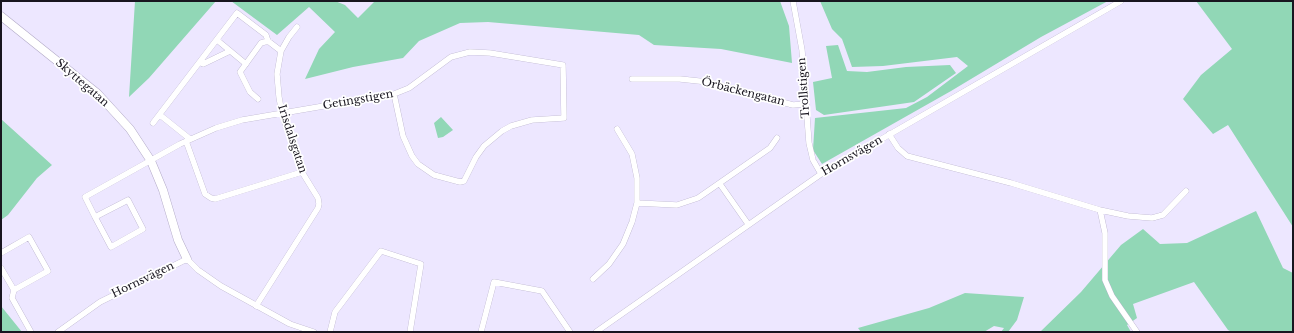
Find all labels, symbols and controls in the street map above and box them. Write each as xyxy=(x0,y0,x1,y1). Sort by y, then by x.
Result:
street label: Skyttegatan xyxy=(53,56,111,110)
street label: Trollstigen xyxy=(795,57,813,119)
street label: Örbäckengatan xyxy=(700,75,786,109)
street label: Getingstigen xyxy=(322,87,394,113)
street label: Irisdalsgatan xyxy=(275,103,309,175)
street label: Hornsvägen xyxy=(819,133,885,179)
street label: Hornsvägen xyxy=(110,259,176,301)

